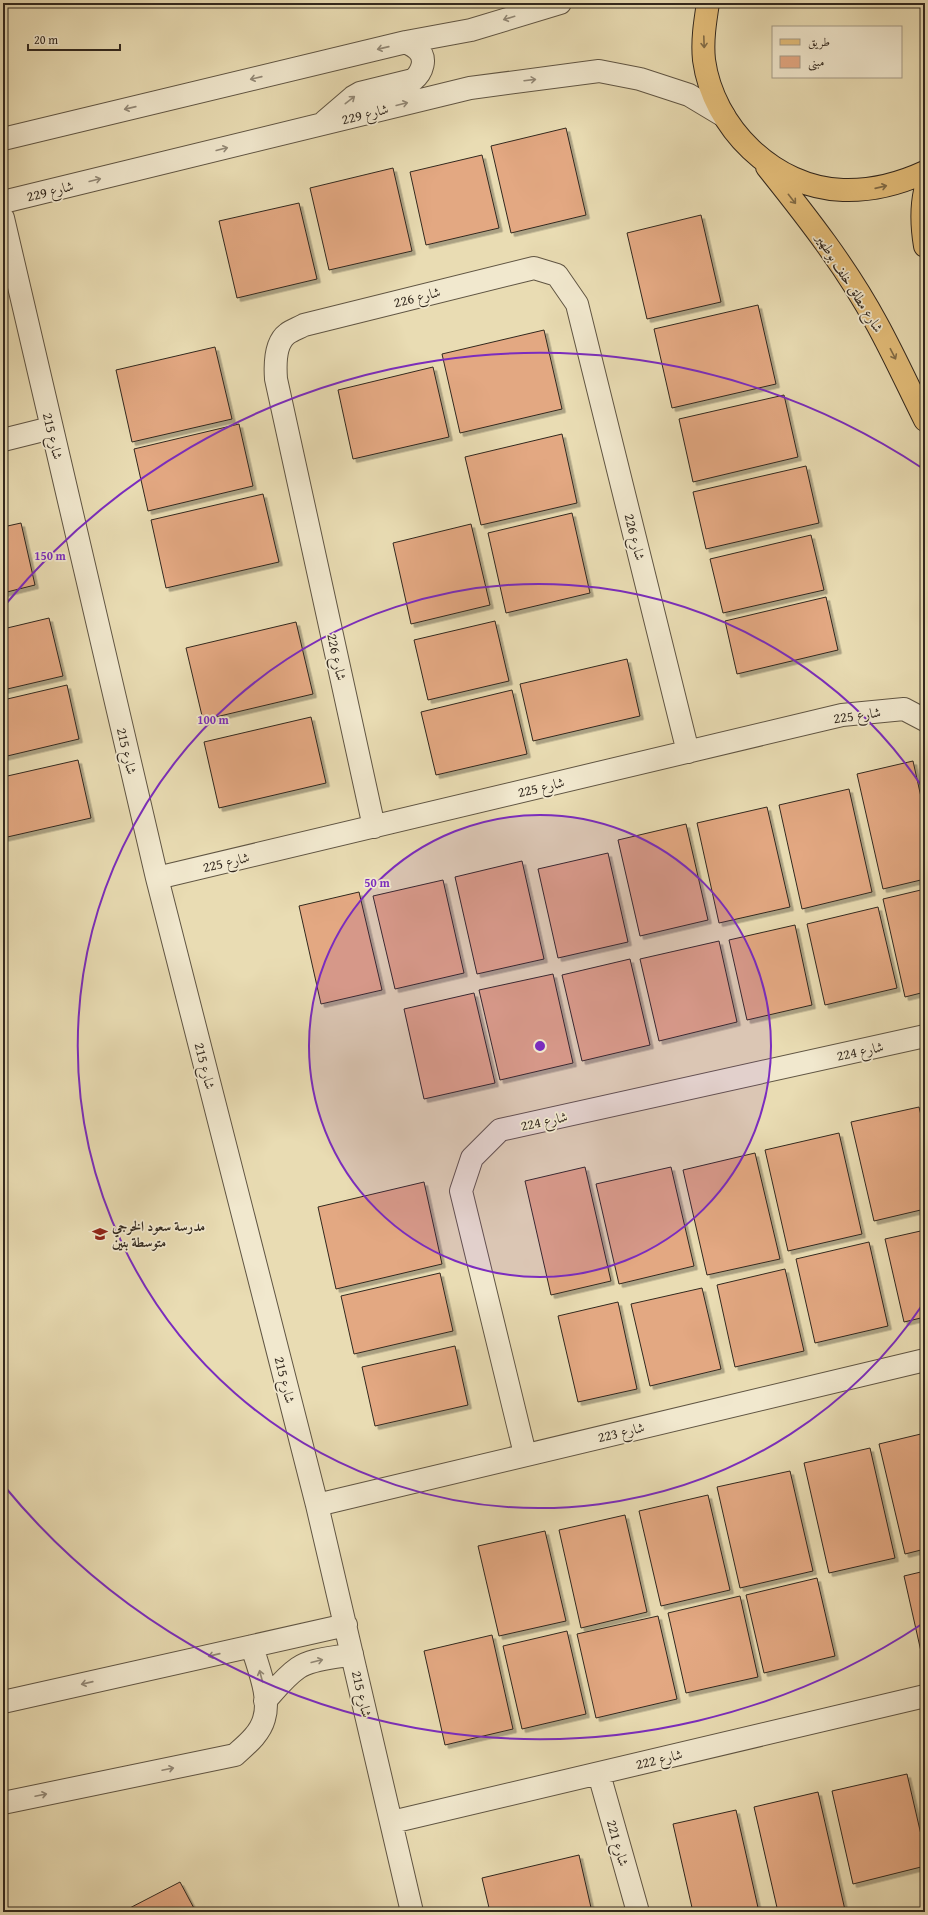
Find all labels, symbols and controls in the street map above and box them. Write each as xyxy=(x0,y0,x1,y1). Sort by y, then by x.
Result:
one-way arrow xyxy=(503,15,516,22)
scale bar xyxy=(28,26,120,52)
legend xyxy=(772,26,902,78)
text: 20 m xyxy=(34,31,58,48)
text: طريق xyxy=(808,33,830,50)
one-way arrow xyxy=(700,35,707,48)
one-way arrow xyxy=(377,44,390,52)
text: مبنى xyxy=(808,53,824,71)
one-way arrow xyxy=(250,75,263,82)
one-way arrow xyxy=(523,76,536,84)
one-way arrow xyxy=(345,95,356,104)
street label: شارع 229 xyxy=(339,99,391,131)
one-way arrow xyxy=(395,100,408,108)
one-way arrow xyxy=(124,105,137,113)
one-way arrow xyxy=(215,145,228,152)
one-way arrow xyxy=(88,175,101,183)
street label: شارع 229 xyxy=(24,176,76,208)
one-way arrow xyxy=(874,183,887,191)
one-way arrow xyxy=(787,193,796,204)
street label: شارع مطلق خلف بوطهير xyxy=(809,228,888,337)
street label: شارع 226 xyxy=(391,282,443,314)
one-way arrow xyxy=(889,348,897,360)
street label: شارع 215 xyxy=(36,411,68,462)
street label: شارع 226 xyxy=(618,511,650,563)
text: 150 m xyxy=(34,547,67,564)
street label: شارع 226 xyxy=(320,632,352,683)
street label: شارع 225 xyxy=(832,702,882,730)
text: 100 m xyxy=(197,711,230,728)
street label: شارع 215 xyxy=(110,726,142,777)
street label: شارع 225 xyxy=(516,772,567,804)
street label: شارع 225 xyxy=(201,847,252,879)
text: 50 m xyxy=(364,874,390,891)
street label: شارع 224 xyxy=(835,1036,886,1068)
centre of rings xyxy=(533,1039,547,1053)
street label: شارع 215 xyxy=(188,1040,220,1092)
street label: شارع 224 xyxy=(519,1106,570,1138)
place label: مدرسة سعود الخرجي متوسطة بنين xyxy=(111,1216,205,1252)
school or university icon: مدرسة سعود الخرجي متوسطة بنين xyxy=(91,1225,109,1243)
street label: شارع 215 xyxy=(268,1354,300,1406)
street label: شارع 223 xyxy=(596,1417,647,1449)
one-way arrow xyxy=(208,1651,221,1659)
one-way arrow xyxy=(310,1657,323,1665)
street label: شارع 215 xyxy=(345,1669,377,1720)
one-way arrow xyxy=(256,1670,264,1683)
one-way arrow xyxy=(81,1679,94,1687)
street label: شارع 222 xyxy=(634,1744,685,1776)
one-way arrow xyxy=(162,1764,175,1772)
one-way arrow xyxy=(34,1791,47,1799)
street label: شارع 221 xyxy=(600,1817,634,1869)

